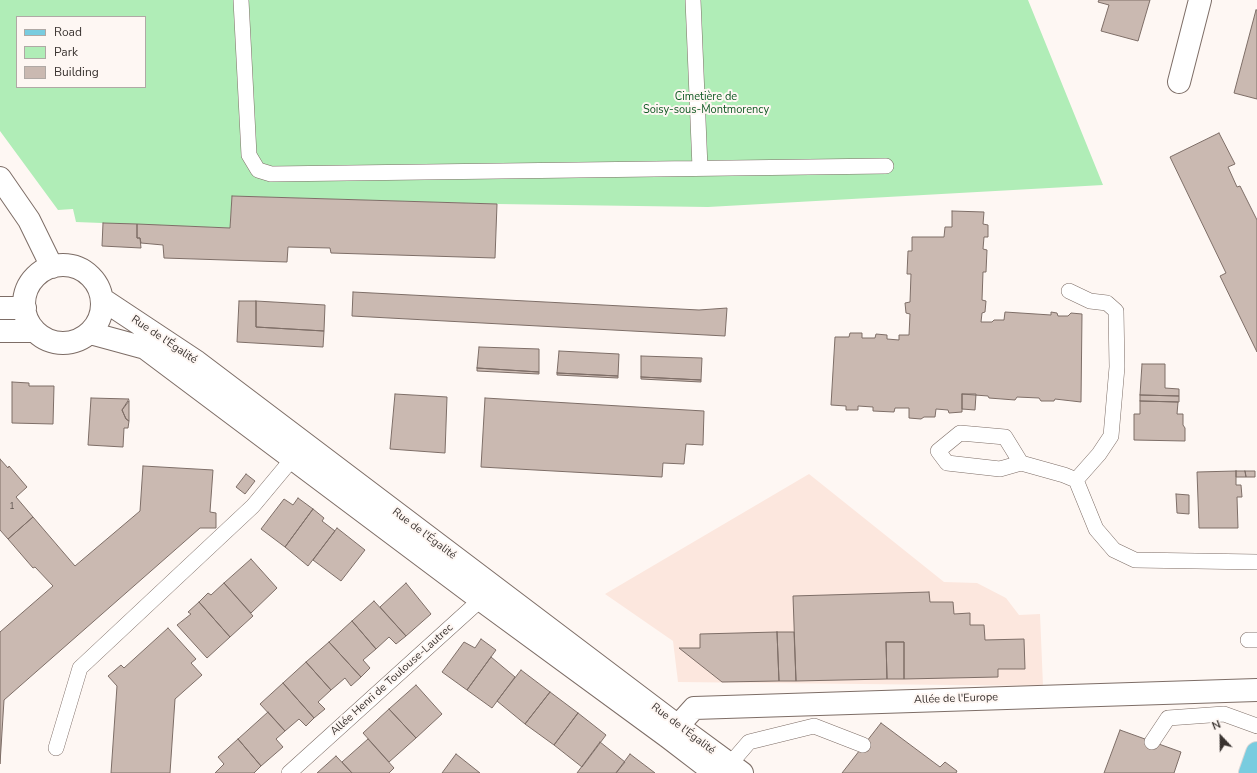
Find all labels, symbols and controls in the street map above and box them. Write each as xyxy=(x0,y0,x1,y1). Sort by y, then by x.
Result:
legend xyxy=(16,16,146,88)
text: Road xyxy=(54,24,82,40)
text: Park xyxy=(54,44,78,60)
text: Building xyxy=(54,64,99,80)
park label: Cimetière de Soisy-sous-Montmorency xyxy=(643,90,769,116)
street label: Rue de l'Égalité xyxy=(129,313,199,367)
house number: 1 xyxy=(9,502,15,512)
street label: Rue de l'Égalité xyxy=(389,506,459,562)
street label: Allée Henri de Toulouse-Lautrec xyxy=(328,622,456,738)
street label: Allée de l'Europe xyxy=(914,691,998,707)
street label: Rue de l'Égalité xyxy=(648,701,718,757)
north arrow xyxy=(1201,717,1241,757)
text: N xyxy=(1210,717,1223,734)

